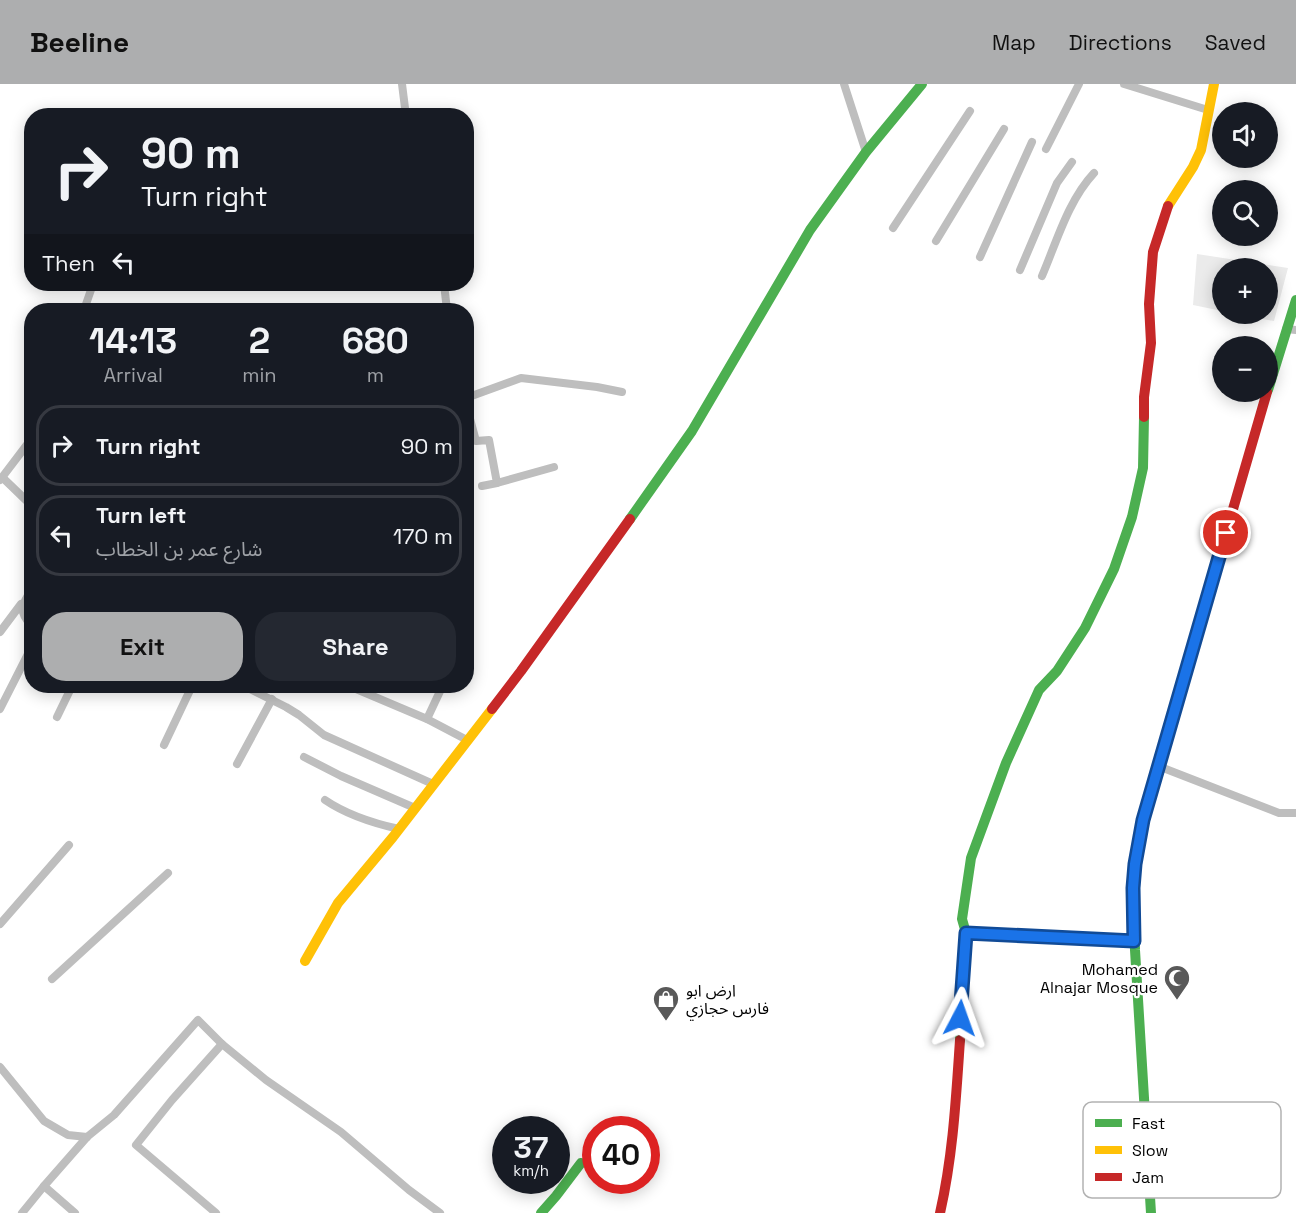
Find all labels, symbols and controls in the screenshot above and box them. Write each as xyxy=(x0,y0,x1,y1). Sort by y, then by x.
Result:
text: Beeline xyxy=(30,24,129,60)
text: Map xyxy=(992,29,1036,56)
text: Directions xyxy=(1069,29,1172,56)
text: Saved xyxy=(1205,29,1266,56)
map controls xyxy=(1212,102,1278,402)
button: sound xyxy=(1212,102,1278,168)
text: 90 m xyxy=(141,127,241,180)
icon: right xyxy=(42,132,120,210)
text: Turn right xyxy=(141,179,268,214)
button: search xyxy=(1212,180,1278,246)
icon: left xyxy=(107,246,140,279)
text: Then xyxy=(42,249,95,277)
button: + xyxy=(1212,258,1278,324)
text: 14:13 xyxy=(89,318,177,364)
text: 2 xyxy=(249,318,270,364)
text: 680 xyxy=(342,318,409,364)
button: − xyxy=(1212,336,1278,402)
text: Arrival xyxy=(103,362,163,388)
text: min xyxy=(242,362,277,388)
text: m xyxy=(367,362,384,388)
icon: right xyxy=(45,429,78,462)
text: Turn right xyxy=(96,432,201,460)
text: 90 m xyxy=(401,432,453,460)
text: Turn left xyxy=(96,501,186,529)
pin xyxy=(1200,507,1251,558)
icon: arrive xyxy=(1209,516,1242,549)
icon: left xyxy=(45,519,78,552)
text: 170 m xyxy=(393,522,453,550)
text: شارع عمر بن الخطاب xyxy=(96,536,263,562)
button: Exit xyxy=(42,612,243,681)
button: Share xyxy=(255,612,456,681)
place label: Mohamed Alnajar Mosque xyxy=(1040,959,1158,998)
mosque icon: Mohamed Alnajar Mosque xyxy=(1162,963,1192,1001)
place label: ارض ابو فارس حجازي xyxy=(686,980,769,1020)
shop icon: ارض ابو فارس حجازي xyxy=(651,984,681,1022)
position arrow xyxy=(928,986,992,1050)
legend xyxy=(1083,1102,1281,1198)
text: Fast xyxy=(1132,1113,1165,1134)
speed limit sign: 40 xyxy=(582,1116,660,1194)
text: 37 xyxy=(514,1128,548,1167)
text: Slow xyxy=(1132,1140,1168,1161)
text: km/h xyxy=(513,1161,549,1180)
text: Jam xyxy=(1132,1167,1164,1188)

